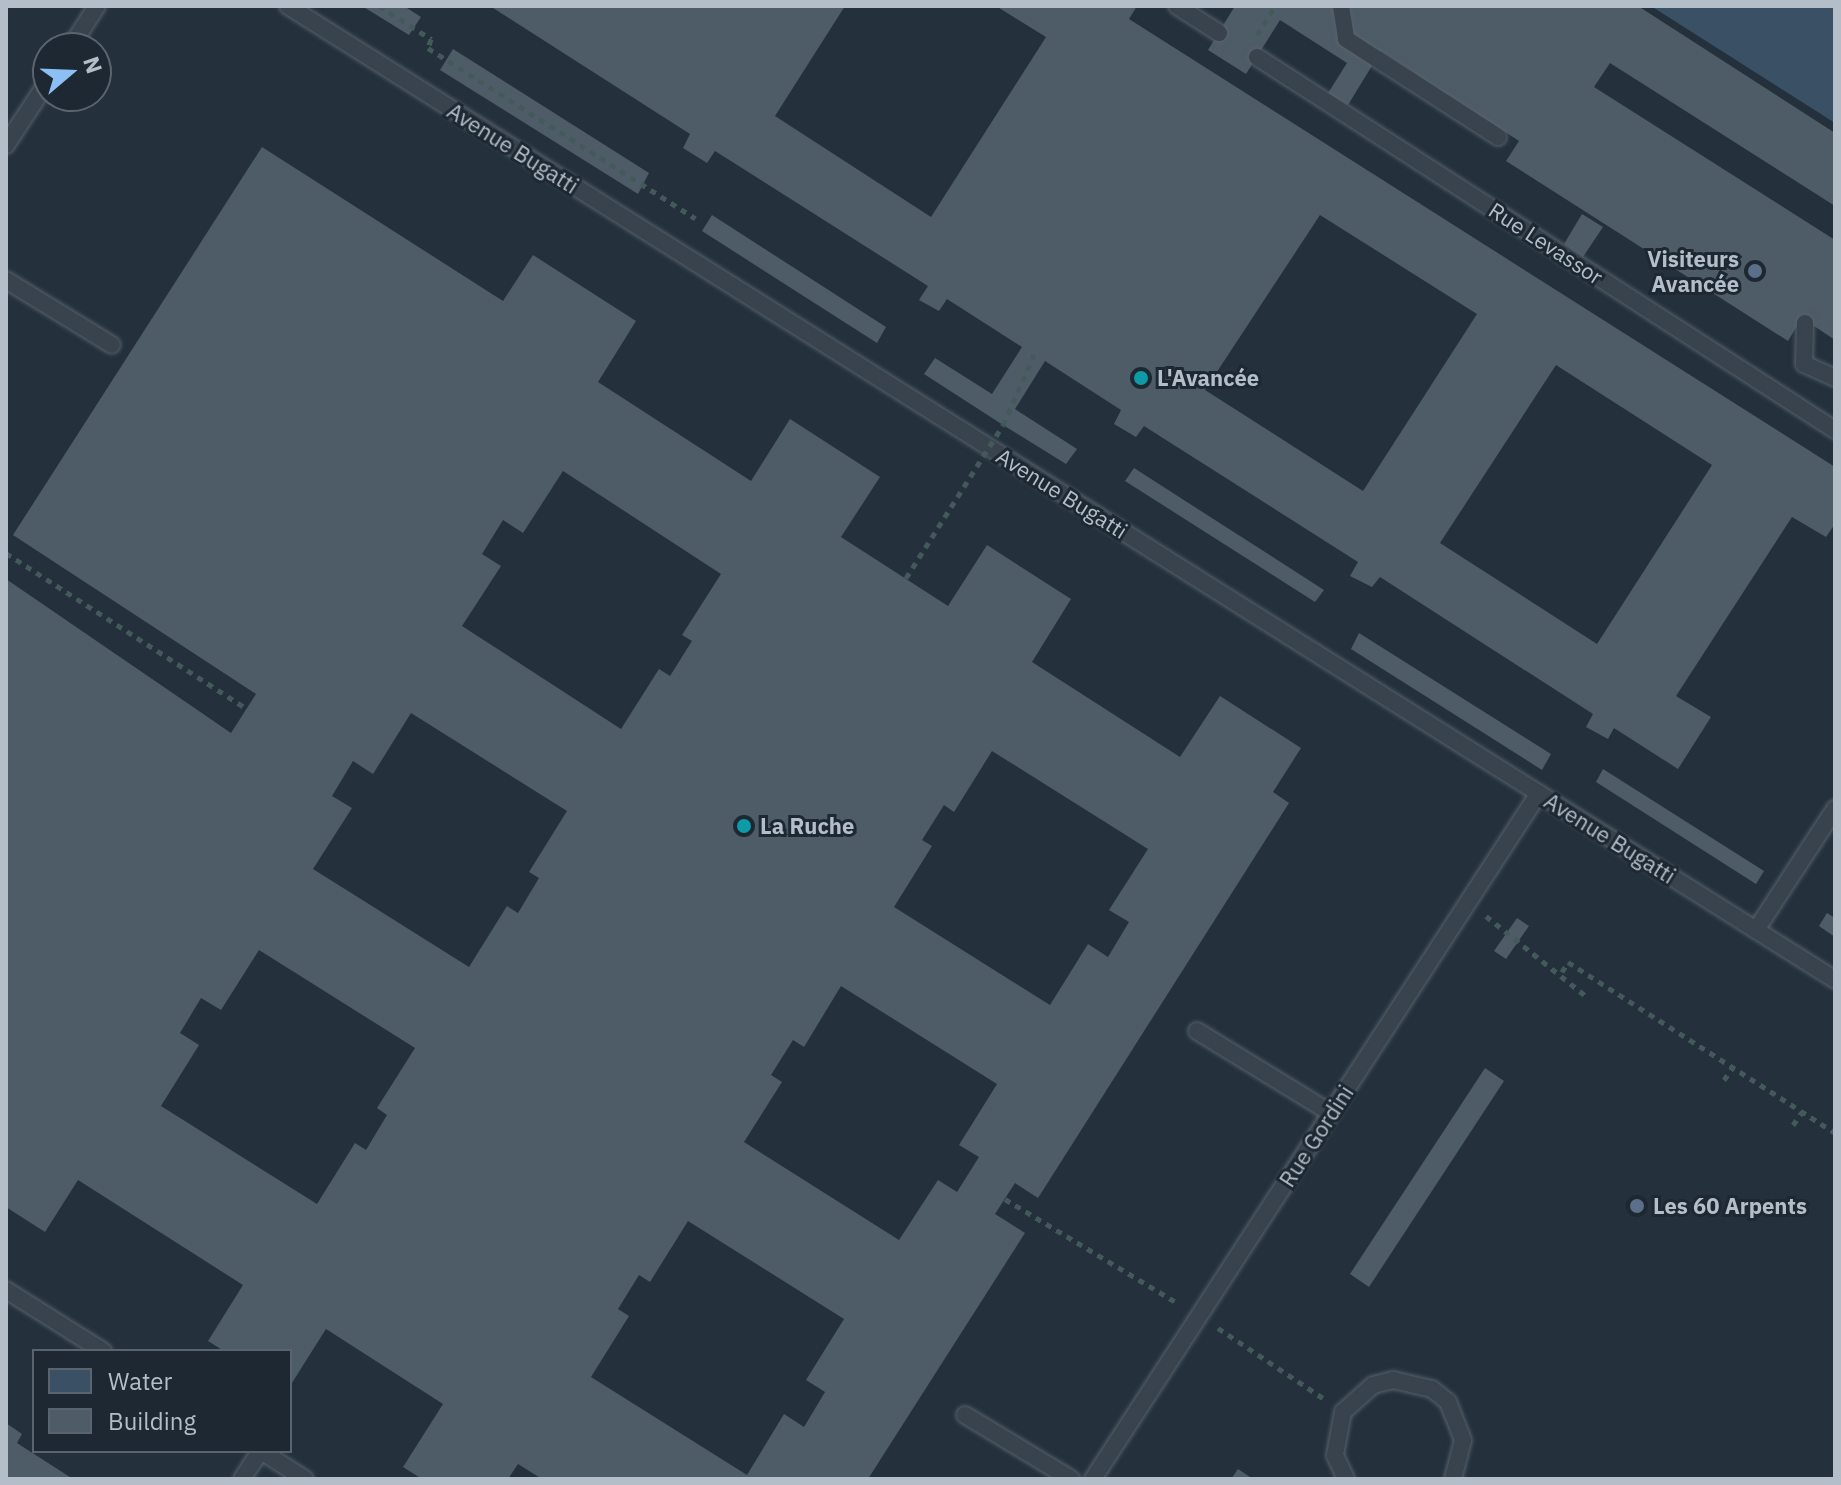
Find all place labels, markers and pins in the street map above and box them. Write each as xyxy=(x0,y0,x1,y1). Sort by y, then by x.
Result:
place label: Visiteurs Avancée xyxy=(1647,245,1739,296)
marker: Visiteurs Avancée xyxy=(1746,262,1764,280)
place label: L'Avancée xyxy=(1157,365,1259,391)
marker: L'Avancée xyxy=(1132,369,1150,387)
place label: La Ruche xyxy=(760,813,854,839)
marker: La Ruche xyxy=(735,817,753,835)
place label: Les 60 Arpents xyxy=(1653,1193,1807,1219)
marker: Les 60 Arpents xyxy=(1628,1197,1646,1215)

